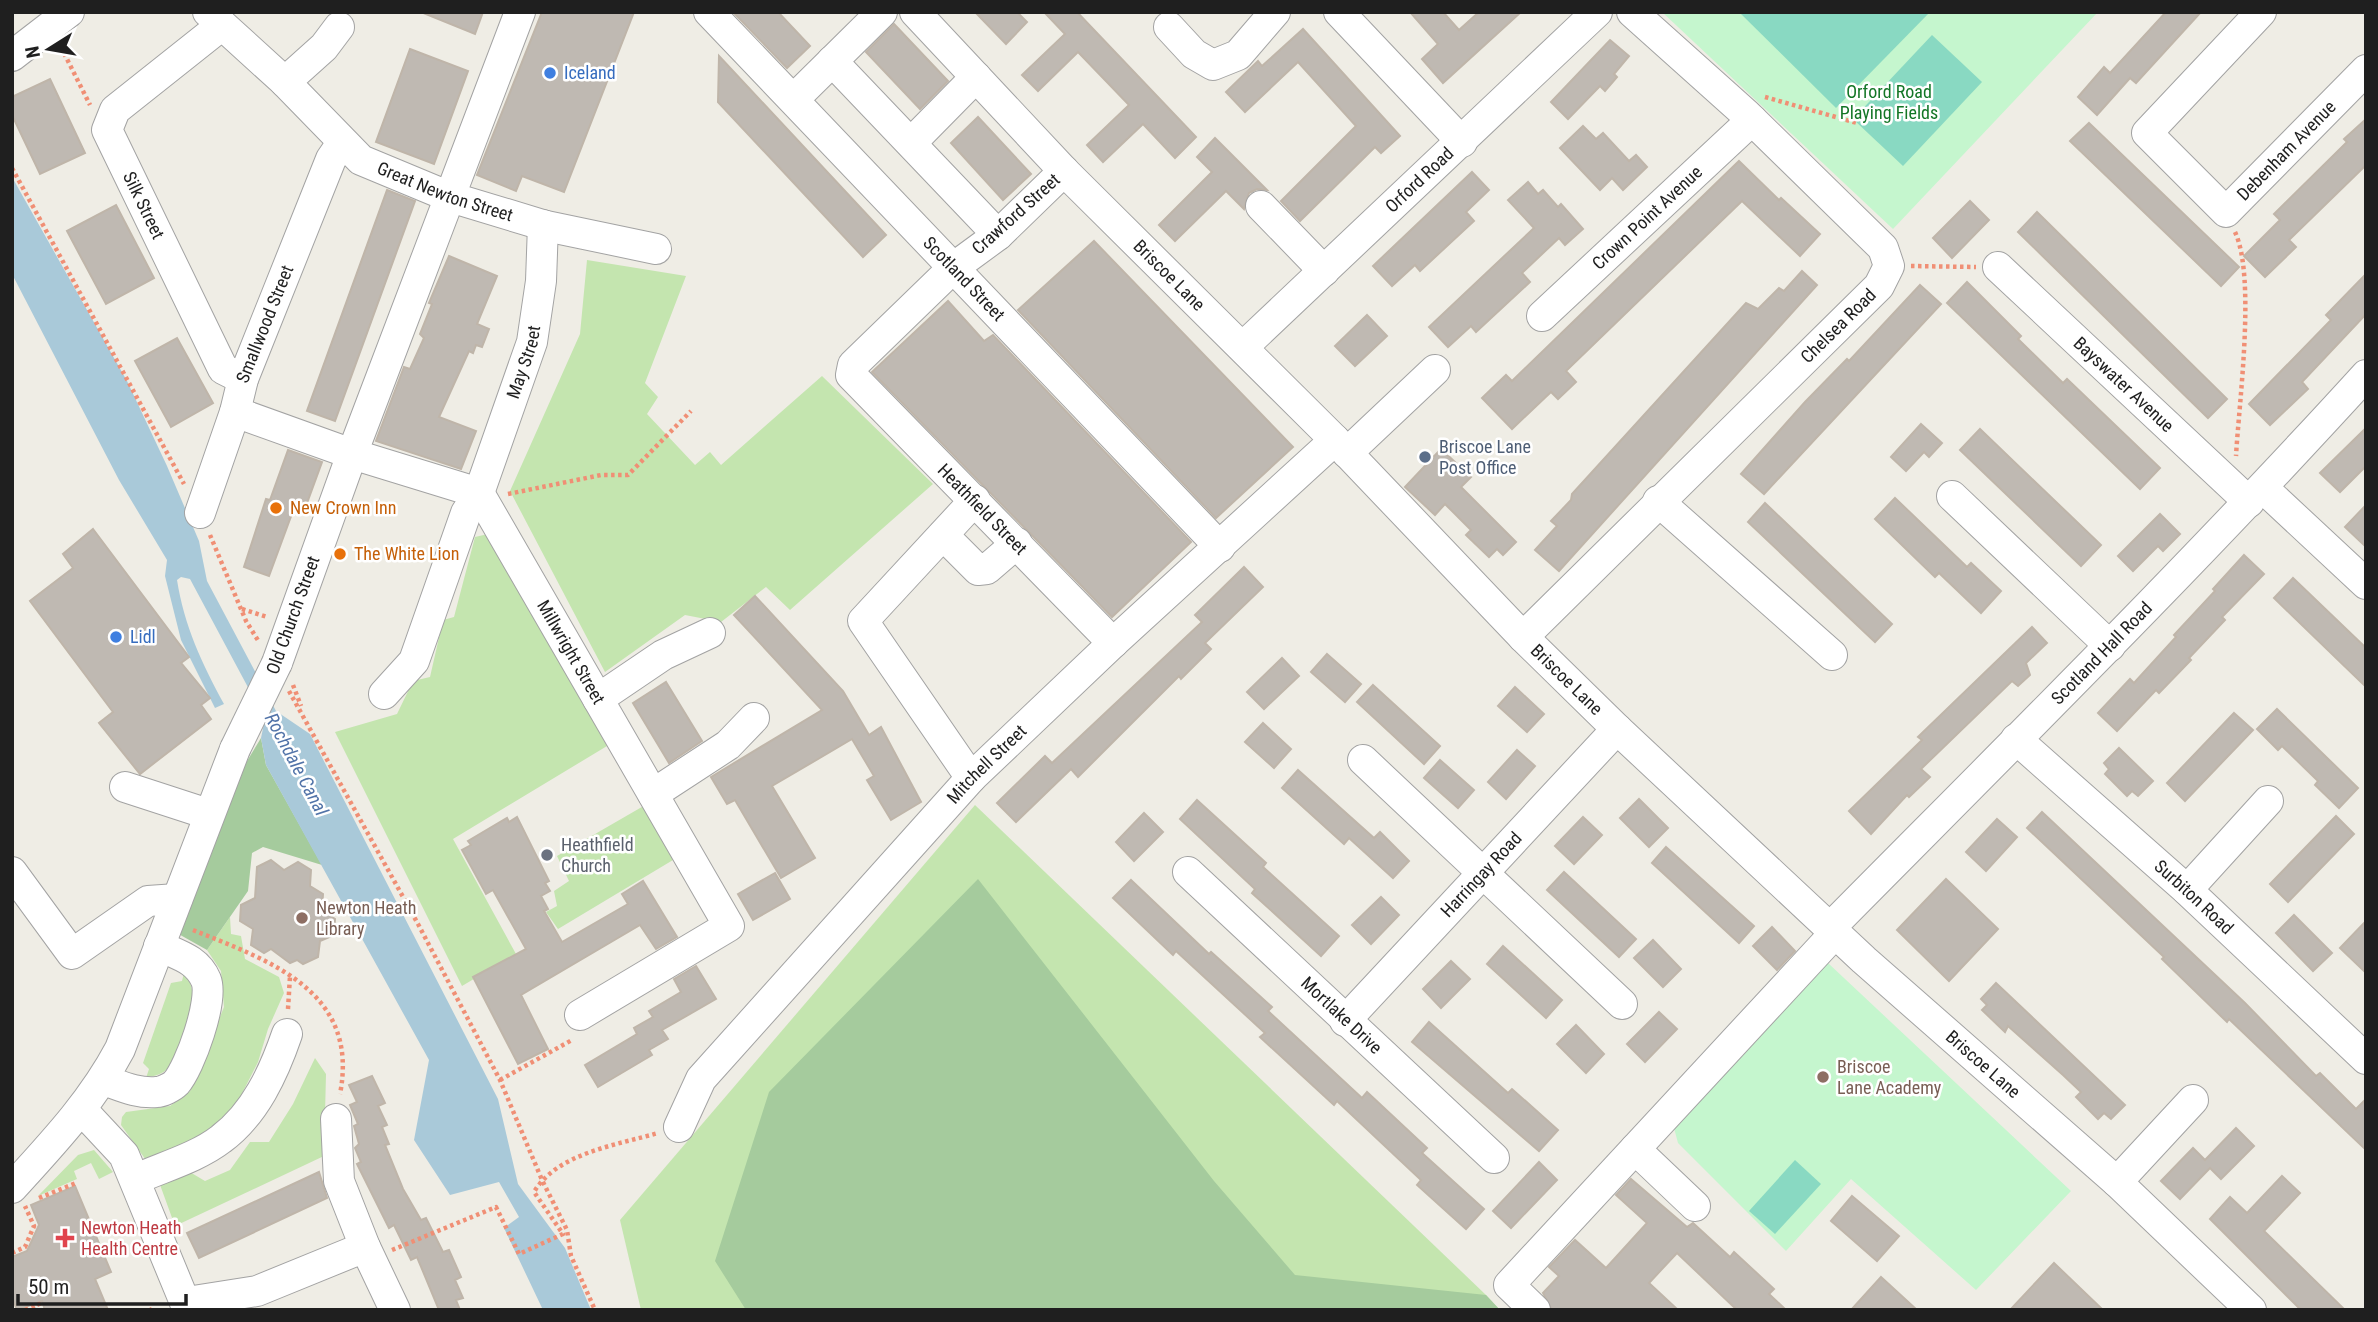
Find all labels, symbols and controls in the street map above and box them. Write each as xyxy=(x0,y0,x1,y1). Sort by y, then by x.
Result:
north arrow xyxy=(14,14,84,84)
text: N xyxy=(20,44,45,60)
place label: Iceland xyxy=(564,62,616,83)
marker: Iceland xyxy=(542,65,558,81)
park label: Orford Road Playing Fields xyxy=(1840,81,1938,123)
street label: Debenham Avenue xyxy=(2232,96,2340,205)
street label: Orford Road xyxy=(1381,143,1458,217)
street label: Great Newton Street xyxy=(374,157,516,225)
street label: Crown Point Avenue xyxy=(1588,161,1706,274)
street label: Silk Street xyxy=(119,168,169,242)
street label: Crawford Street xyxy=(967,169,1064,259)
street label: Scotland Street xyxy=(919,232,1009,325)
street label: Briscoe Lane xyxy=(1129,235,1209,315)
street label: Smallwood Street xyxy=(232,262,297,386)
street label: Chelsea Road xyxy=(1796,284,1880,367)
street label: May Street xyxy=(502,324,544,401)
street label: Bayswater Avenue xyxy=(2069,332,2178,436)
place label: Briscoe Lane Post Office xyxy=(1439,436,1531,478)
marker: Briscoe Lane Post Office xyxy=(1417,449,1433,465)
street label: Heathfield Street xyxy=(934,459,1032,559)
place label: New Crown Inn xyxy=(290,497,396,518)
marker: New Crown Inn xyxy=(268,500,284,516)
place label: The White Lion xyxy=(354,543,460,564)
marker: The White Lion xyxy=(332,546,348,562)
street label: Old Church Street xyxy=(261,553,324,677)
street label: Millwright Street xyxy=(533,596,610,708)
street label: Scotland Hall Road xyxy=(2047,597,2156,709)
place label: Lidl xyxy=(130,626,156,647)
marker: Lidl xyxy=(108,629,124,645)
street label: Briscoe Lane xyxy=(1527,640,1607,719)
water label: Rochdale Canal xyxy=(260,709,334,820)
street label: Mitchell Street xyxy=(942,720,1030,808)
street label: Harringay Road xyxy=(1436,827,1526,921)
place label: Heathfield Church xyxy=(561,834,634,876)
marker: Heathfield Church xyxy=(539,847,555,863)
street label: Surbiton Road xyxy=(2150,855,2238,938)
place label: Newton Heath Library xyxy=(316,897,417,939)
marker: Newton Heath Library xyxy=(294,910,310,926)
street label: Mortlake Drive xyxy=(1297,972,1387,1058)
street label: Briscoe Lane xyxy=(1942,1026,2025,1102)
place label: Briscoe Lane Academy xyxy=(1837,1056,1942,1098)
marker: Briscoe Lane Academy xyxy=(1815,1069,1831,1085)
place label: Newton Heath Health Centre xyxy=(81,1217,182,1259)
marker: Newton Heath Health Centre xyxy=(55,1228,75,1248)
scale bar xyxy=(18,1262,186,1306)
text: 50 m xyxy=(28,1275,69,1299)

